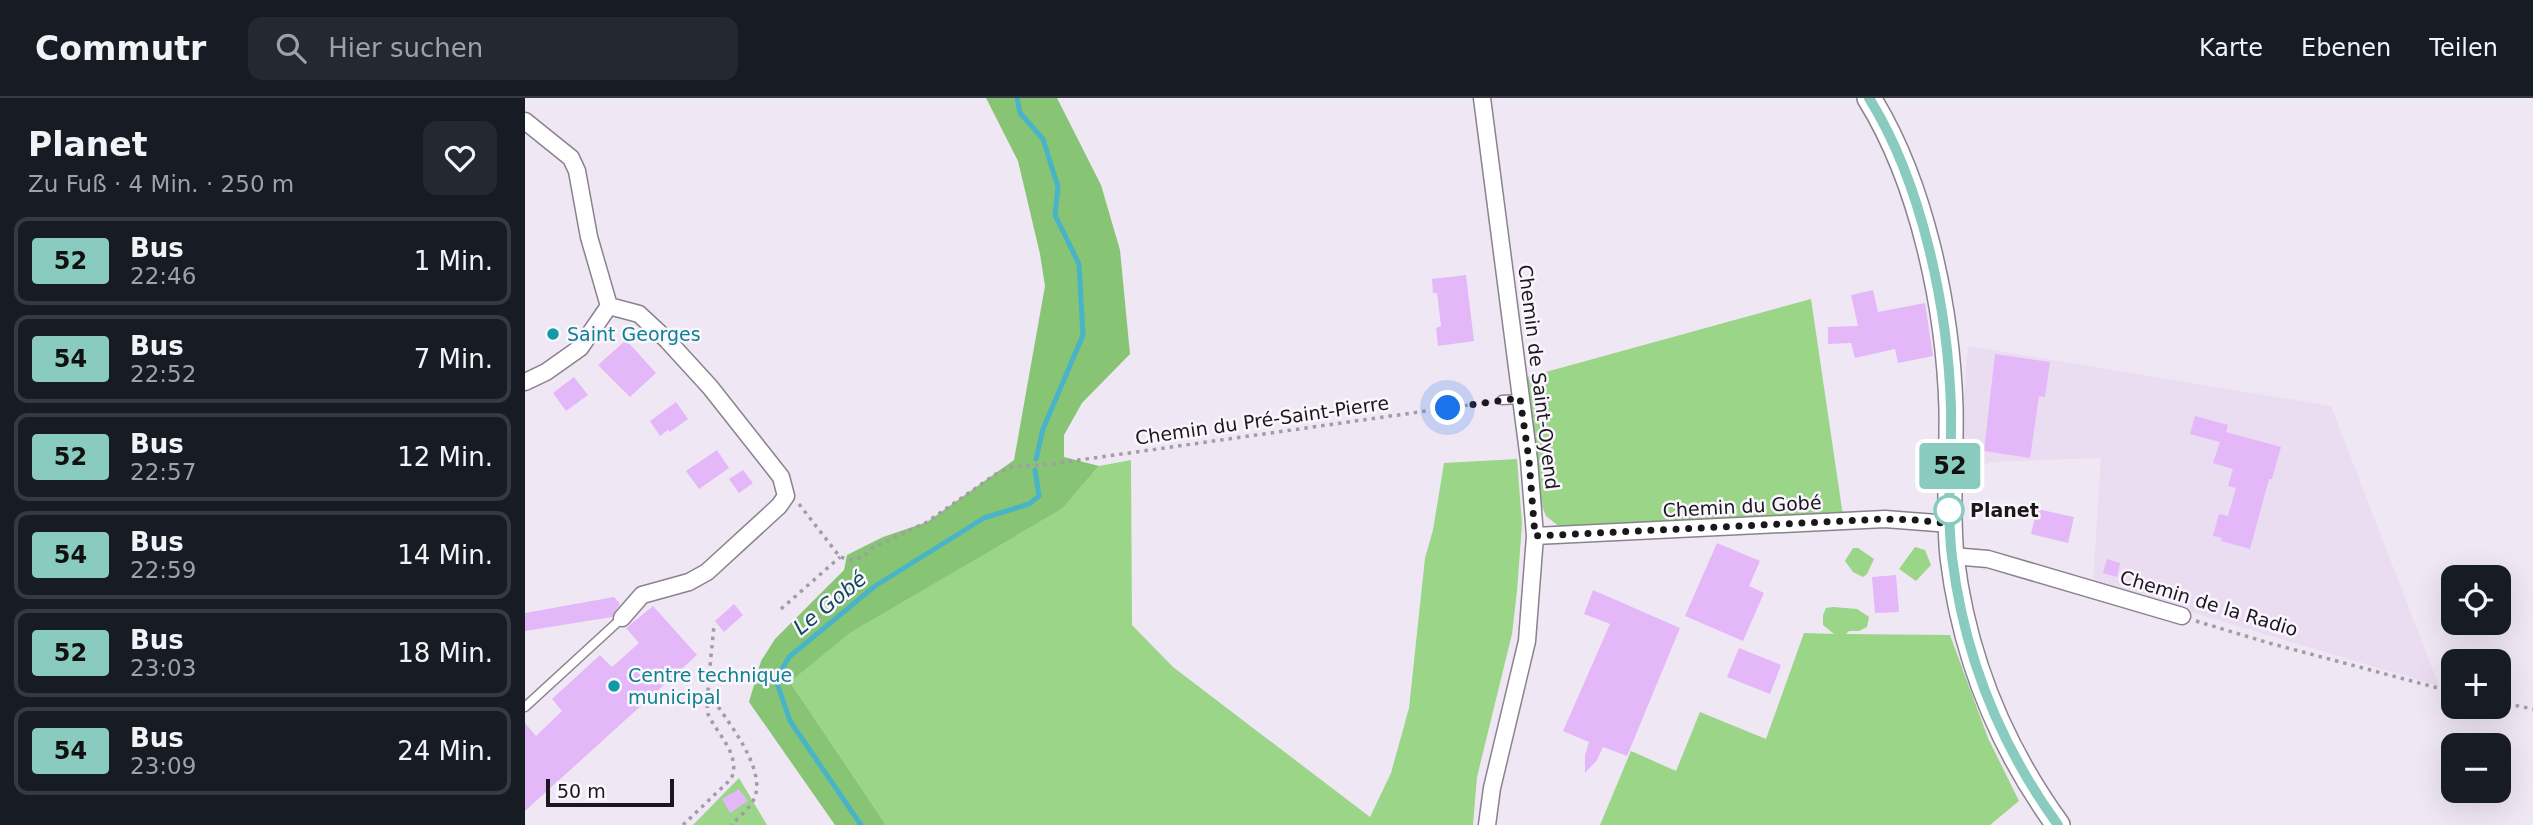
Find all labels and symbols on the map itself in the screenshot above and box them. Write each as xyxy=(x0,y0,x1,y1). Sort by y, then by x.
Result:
street label: Chemin de Saint-Oyend xyxy=(1514,263,1564,491)
place label: Saint Georges xyxy=(567,323,701,345)
marker: Saint Georges xyxy=(545,326,561,342)
your location xyxy=(1430,390,1465,425)
street label: Chemin du Pré-Saint-Pierre xyxy=(1134,391,1390,449)
line badge: 52 xyxy=(1919,443,1981,489)
street label: Chemin du Gobé xyxy=(1662,491,1822,521)
marker: Planet xyxy=(1934,495,1964,525)
place label: Planet xyxy=(1970,499,2039,521)
street label: Chemin de la Radio xyxy=(2117,565,2301,641)
water label: Le Gobé xyxy=(789,566,871,640)
place label: Centre technique municipal xyxy=(628,664,792,708)
marker: Centre technique municipal xyxy=(606,678,622,694)
scale bar xyxy=(546,776,674,808)

